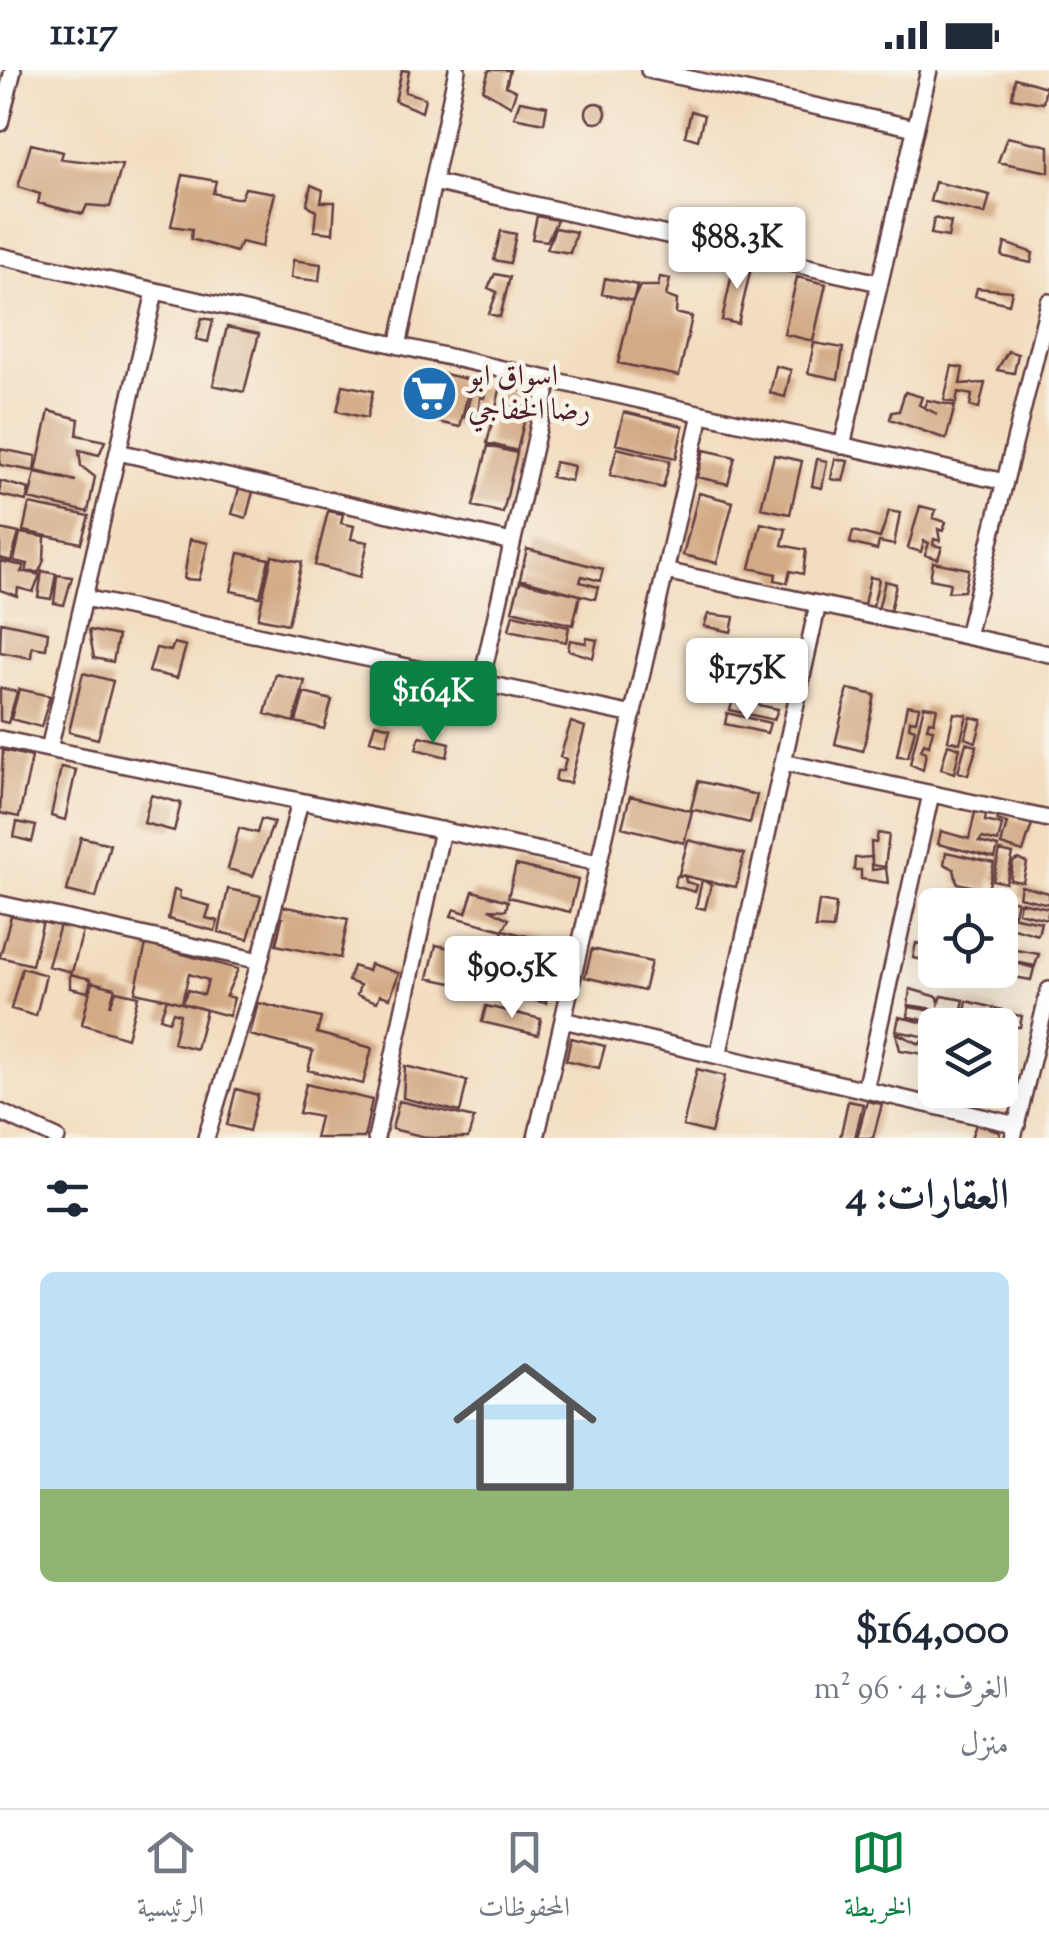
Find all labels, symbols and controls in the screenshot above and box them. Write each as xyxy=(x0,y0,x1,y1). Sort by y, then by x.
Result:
text: 11:17 xyxy=(50,8,118,62)
pin: $88.3K xyxy=(656,207,818,292)
text: $88.3K xyxy=(691,216,783,262)
place label: اسواق ابو رضا الخفاجي xyxy=(465,356,591,433)
supermarket icon: اسواق ابو رضا الخفاجي xyxy=(399,364,459,424)
pin: $175K xyxy=(677,638,817,723)
text: $175K xyxy=(708,647,786,693)
pin: $164K xyxy=(363,661,503,746)
text: $164K xyxy=(392,670,474,716)
map controls xyxy=(918,888,1018,1108)
button: locate xyxy=(918,888,1018,988)
pin: $90.5K xyxy=(431,936,593,1021)
text: $90.5K xyxy=(467,945,557,991)
button: layers xyxy=(918,1008,1018,1108)
text: العقارات: 4 xyxy=(846,1168,1009,1228)
icon: filters xyxy=(40,1171,95,1226)
icon: home xyxy=(435,1337,615,1517)
text: $164,000 xyxy=(855,1602,1009,1662)
text: الغرف: 4 · 96 m² xyxy=(814,1667,1009,1713)
text: منزل xyxy=(960,1723,1009,1769)
tab: الرئيسية xyxy=(137,1825,204,1934)
tab: المحفوظات xyxy=(478,1825,570,1934)
tab: الخريطة xyxy=(844,1825,912,1934)

